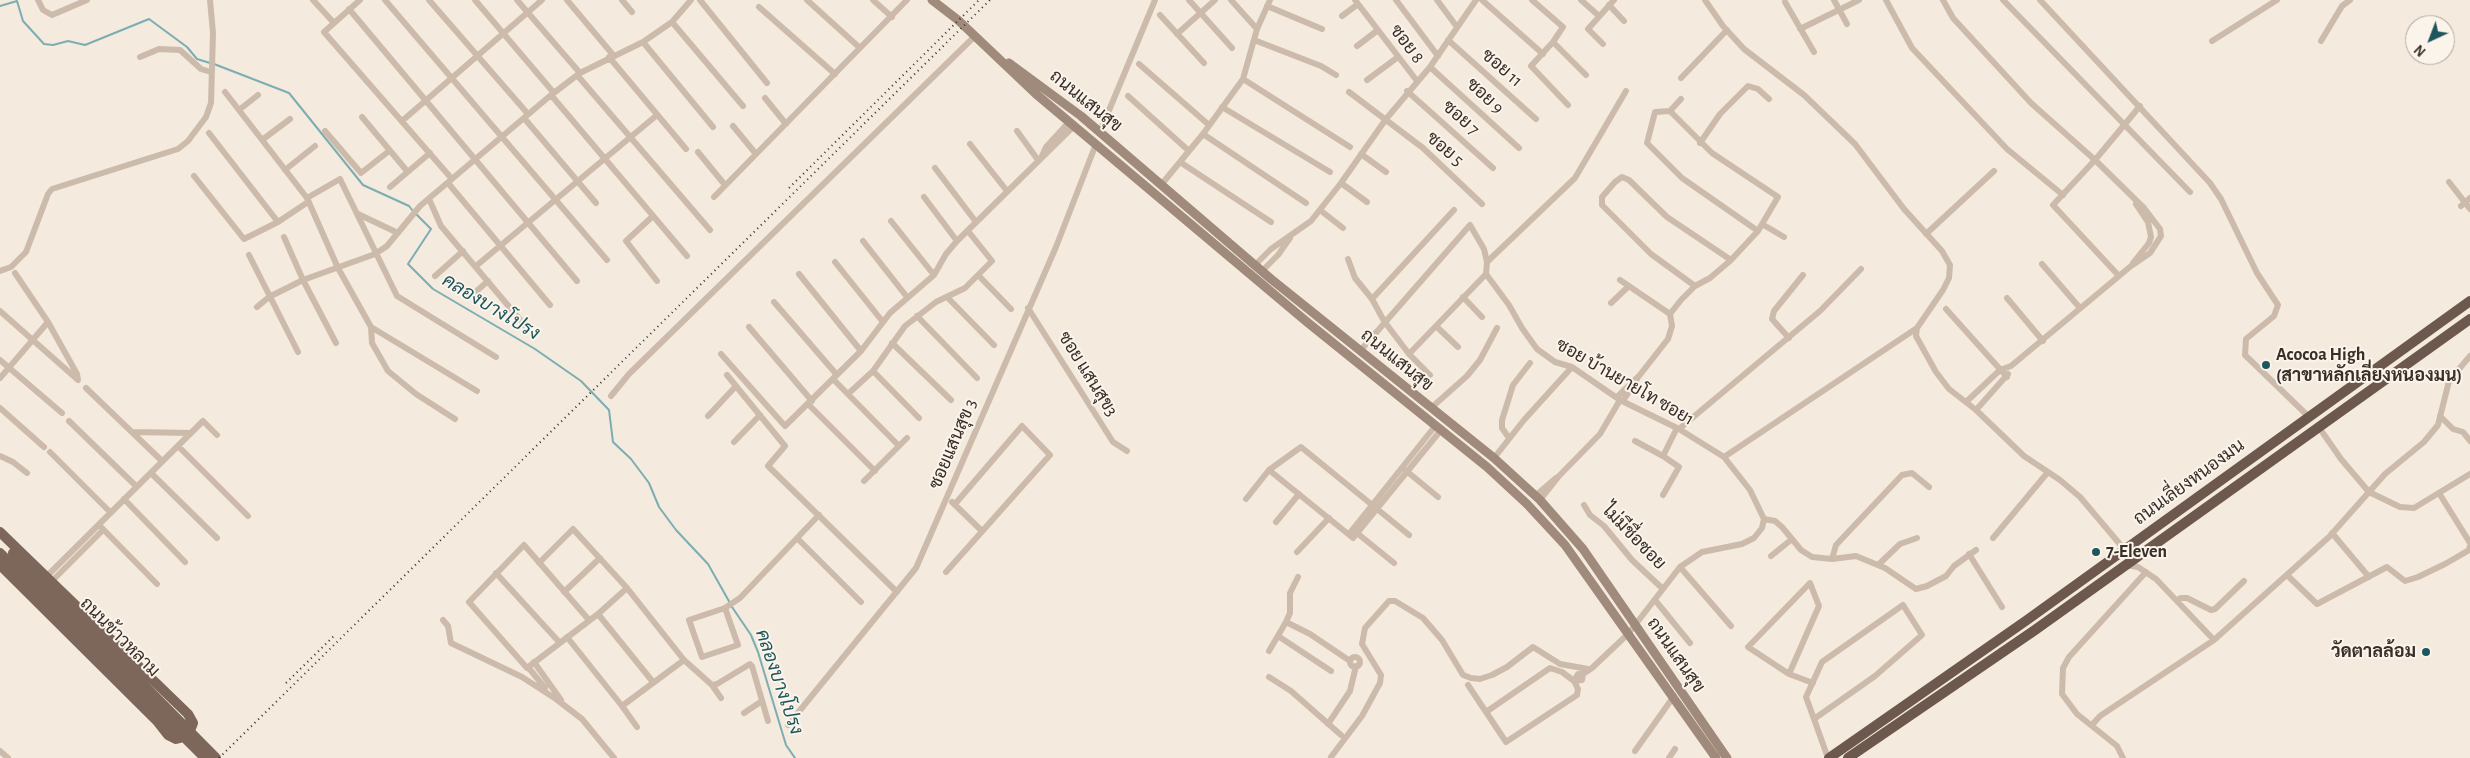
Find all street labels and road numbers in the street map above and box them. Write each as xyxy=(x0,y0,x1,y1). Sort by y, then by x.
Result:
street label: ซอย 8 xyxy=(1385,20,1429,68)
street label: ซอย 11 xyxy=(1477,44,1527,92)
street label: ถนนแสนสุข xyxy=(1045,65,1127,137)
street label: ซอย 9 xyxy=(1462,73,1508,119)
street label: ซอย 7 xyxy=(1438,96,1484,140)
street label: ซอย 5 xyxy=(1422,127,1468,171)
street label: ถนนแสนสุข xyxy=(1356,324,1438,396)
street label: ซอย แสนสุข3 xyxy=(1053,328,1123,420)
street label: ซอย บ้านยายโท ซอย1 xyxy=(1552,334,1698,430)
street label: ซอยแสนสุข 3 xyxy=(924,396,982,492)
street label: ถนนเลี่ยงหนองมน xyxy=(2129,434,2249,530)
street label: ไม่มีชื่อซอย xyxy=(1598,500,1670,574)
street label: ถนนข้าวหลาม xyxy=(76,593,164,681)
street label: ถนนแสนสุข xyxy=(1642,613,1710,697)

